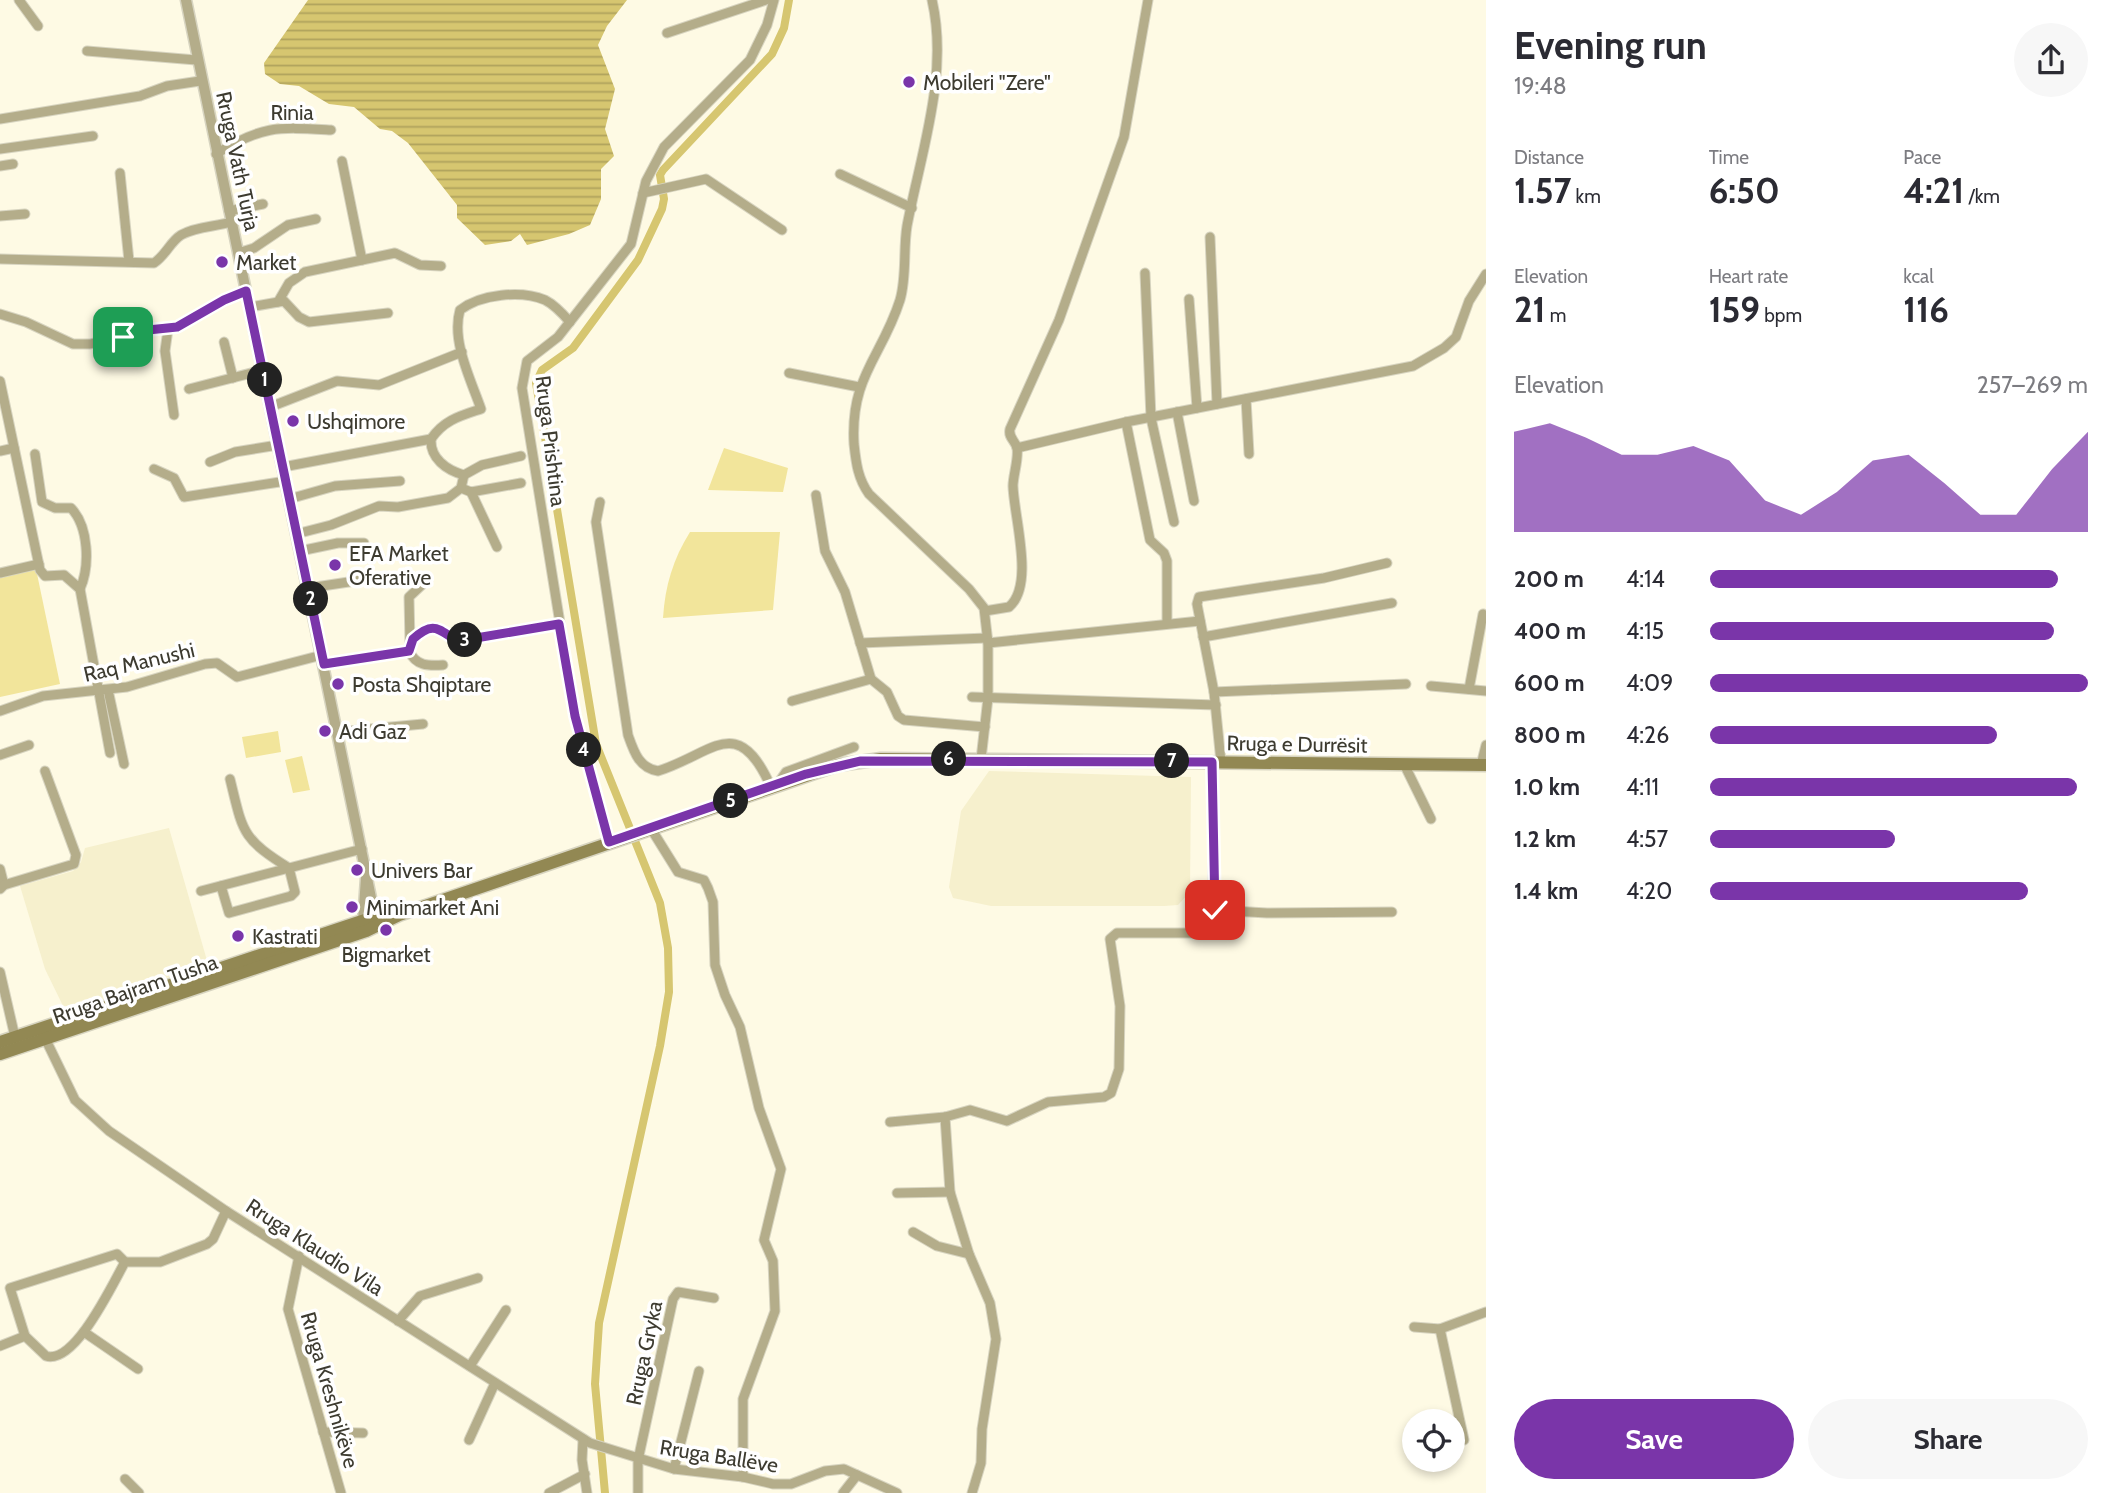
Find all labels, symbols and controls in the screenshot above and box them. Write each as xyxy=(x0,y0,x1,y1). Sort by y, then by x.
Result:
text: Evening run xyxy=(1514,22,1707,69)
button: share xyxy=(2014,23,2088,97)
place label: Mobileri "Zere" xyxy=(923,70,1051,95)
text: 19:48 xyxy=(1514,72,1567,100)
marker: Mobileri "Zere" xyxy=(901,74,917,90)
street label: Rruga Vath Turja xyxy=(210,89,265,233)
street label: Rinia xyxy=(270,100,314,125)
text: Distance xyxy=(1514,146,1584,169)
text: Time xyxy=(1709,146,1749,169)
text: Pace xyxy=(1903,146,1941,169)
text: 1.57 xyxy=(1514,169,1571,212)
text: 6:50 xyxy=(1709,169,1780,212)
text: 4:21 xyxy=(1903,169,1964,212)
text: km xyxy=(1571,185,1601,208)
text: /km xyxy=(1964,185,2000,208)
place label: Market xyxy=(236,250,296,275)
marker: Market xyxy=(214,254,230,270)
text: Elevation xyxy=(1514,265,1588,288)
text: Heart rate xyxy=(1709,265,1788,288)
text: kcal xyxy=(1903,265,1934,288)
text: 21 xyxy=(1514,288,1545,331)
text: 159 xyxy=(1709,288,1760,331)
text: 116 xyxy=(1903,288,1949,331)
text: m xyxy=(1545,304,1566,327)
text: bpm xyxy=(1760,304,1802,327)
pin xyxy=(93,307,153,367)
icon: arrive xyxy=(104,318,142,356)
pin: 1 xyxy=(247,362,282,398)
text: 1 xyxy=(261,368,268,391)
text: Elevation xyxy=(1514,371,1604,399)
text: 257–269 m xyxy=(1977,371,2088,399)
street label: Rruga Prishtina xyxy=(531,374,571,508)
place label: Ushqimore xyxy=(307,409,405,434)
marker: Ushqimore xyxy=(285,413,301,429)
place label: EFA Market Oferative xyxy=(349,541,449,590)
marker: EFA Market Oferative xyxy=(327,557,343,573)
text: 200 m xyxy=(1514,565,1584,593)
text: 4:14 xyxy=(1626,565,1665,593)
pin: 2 xyxy=(294,582,328,616)
text: 2 xyxy=(305,587,316,610)
text: 400 m xyxy=(1514,617,1586,645)
text: 4:15 xyxy=(1626,617,1664,645)
pin: 3 xyxy=(448,622,482,658)
text: 3 xyxy=(459,628,470,651)
street label: Raq Manushi xyxy=(81,637,197,687)
text: 600 m xyxy=(1514,669,1585,697)
text: 4:09 xyxy=(1626,669,1673,697)
place label: Posta Shqiptare xyxy=(352,672,492,697)
marker: Posta Shqiptare xyxy=(330,676,346,692)
place label: Adi Gaz xyxy=(339,719,407,744)
text: 800 m xyxy=(1514,721,1586,749)
text: 4:26 xyxy=(1626,721,1669,749)
marker: Adi Gaz xyxy=(317,723,333,739)
street label: Rruga e Durrësit xyxy=(1226,730,1368,758)
pin: 4 xyxy=(566,732,602,768)
text: 4 xyxy=(578,738,589,761)
pin: 6 xyxy=(932,742,967,776)
pin: 7 xyxy=(1154,744,1190,778)
text: 6 xyxy=(943,747,954,770)
text: 7 xyxy=(1167,749,1176,772)
text: 1.0 km xyxy=(1514,773,1580,801)
text: 4:11 xyxy=(1626,773,1659,801)
pin: 5 xyxy=(714,784,748,818)
text: 5 xyxy=(725,789,736,812)
text: 1.2 km xyxy=(1514,825,1576,853)
text: 4:57 xyxy=(1626,825,1668,853)
place label: Univers Bar xyxy=(371,858,473,883)
marker: Univers Bar xyxy=(349,862,365,878)
text: 1.4 km xyxy=(1514,877,1578,905)
text: 4:20 xyxy=(1626,877,1672,905)
pin xyxy=(1185,880,1245,940)
icon: check xyxy=(1196,891,1234,929)
place label: Minimarket Ani xyxy=(366,895,499,920)
marker: Minimarket Ani xyxy=(344,899,360,915)
marker: Bigmarket xyxy=(378,922,394,938)
place label: Kastrati xyxy=(252,924,318,949)
marker: Kastrati xyxy=(230,928,246,944)
place label: Bigmarket xyxy=(341,942,431,967)
street label: Rruga Bajram Tusha xyxy=(49,949,221,1030)
street label: Rruga Klaudio Vila xyxy=(242,1193,388,1301)
street label: Rruga Gryka xyxy=(621,1299,667,1407)
street label: Rruga Kreshnikëve xyxy=(296,1309,364,1471)
button: Save xyxy=(1514,1399,1794,1479)
button: Share xyxy=(1808,1399,2088,1479)
map controls xyxy=(1402,1409,1465,1472)
button: locate xyxy=(1402,1409,1465,1472)
street label: Rruga Ballëve xyxy=(658,1434,780,1478)

